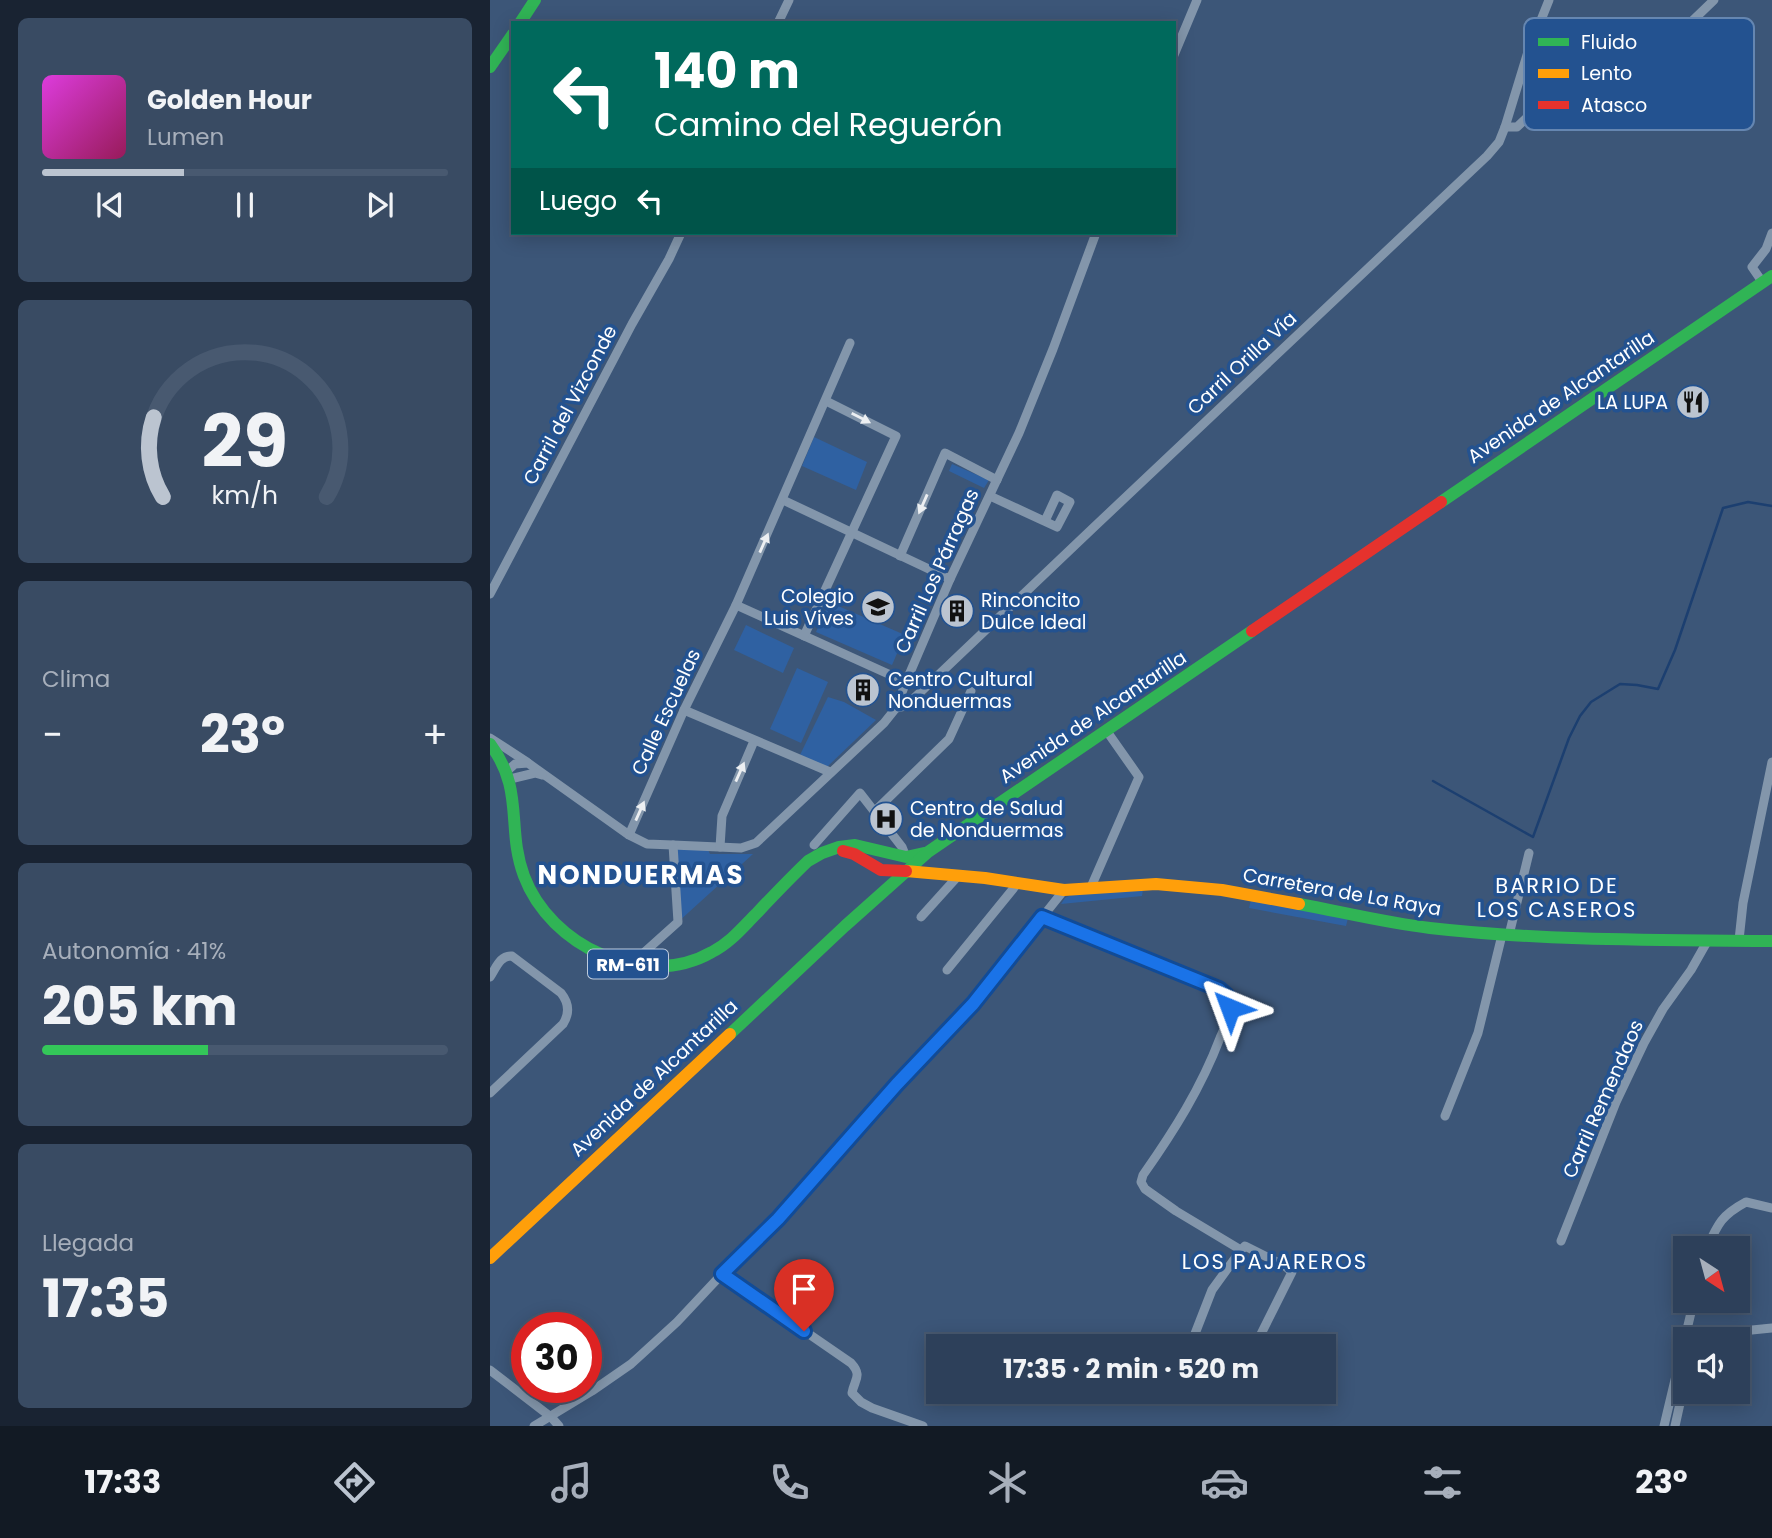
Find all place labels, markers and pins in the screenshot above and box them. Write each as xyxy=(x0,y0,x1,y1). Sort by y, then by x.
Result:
restaurant icon: LA LUPA xyxy=(1674,383,1712,421)
place label: LA LUPA xyxy=(1597,389,1668,416)
place label: Colegio Luis Vives xyxy=(764,583,854,632)
place label: Rinconcito Dulce Ideal xyxy=(981,587,1086,636)
school or university icon: Colegio Luis Vives xyxy=(859,588,897,626)
building icon: Rinconcito Dulce Ideal xyxy=(938,592,976,630)
place label: Centro Cultural Nonduermas xyxy=(888,666,1033,715)
building icon: Centro Cultural Nonduermas xyxy=(844,671,882,709)
place label: Centro de Salud de Nonduermas xyxy=(910,795,1064,844)
hospital icon: Centro de Salud de Nonduermas xyxy=(867,800,905,838)
pin xyxy=(774,1259,834,1331)

